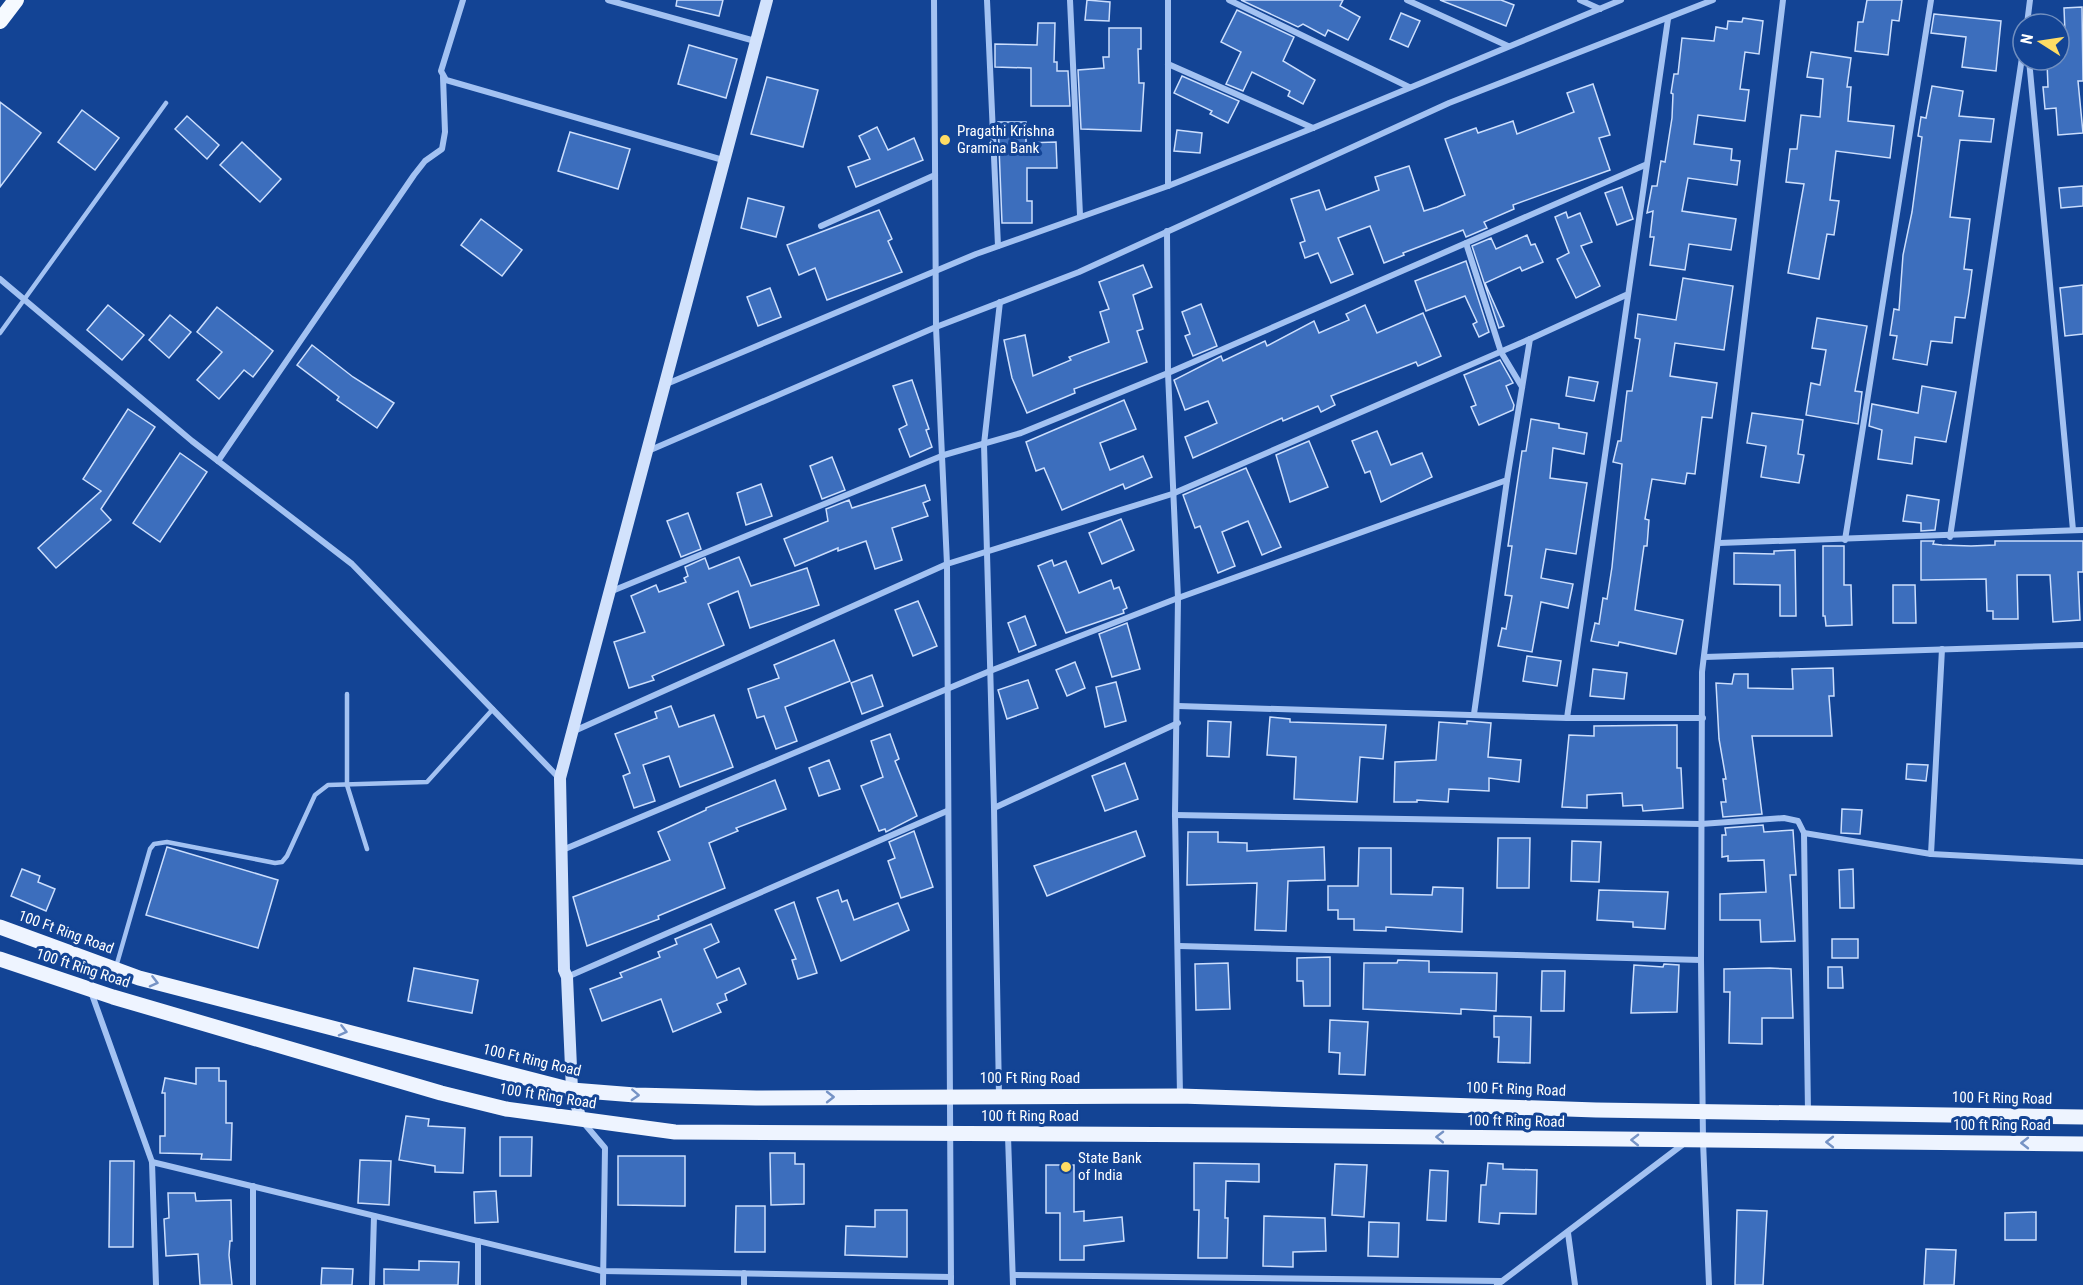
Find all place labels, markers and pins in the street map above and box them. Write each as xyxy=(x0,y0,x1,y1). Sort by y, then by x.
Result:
place label: Pragathi Krishna Gramina Bank xyxy=(957,122,1055,157)
marker: Pragathi Krishna Gramina Bank xyxy=(938,133,952,147)
place label: State Bank of India xyxy=(1078,1149,1142,1184)
marker: State Bank of India xyxy=(1059,1160,1073,1174)

